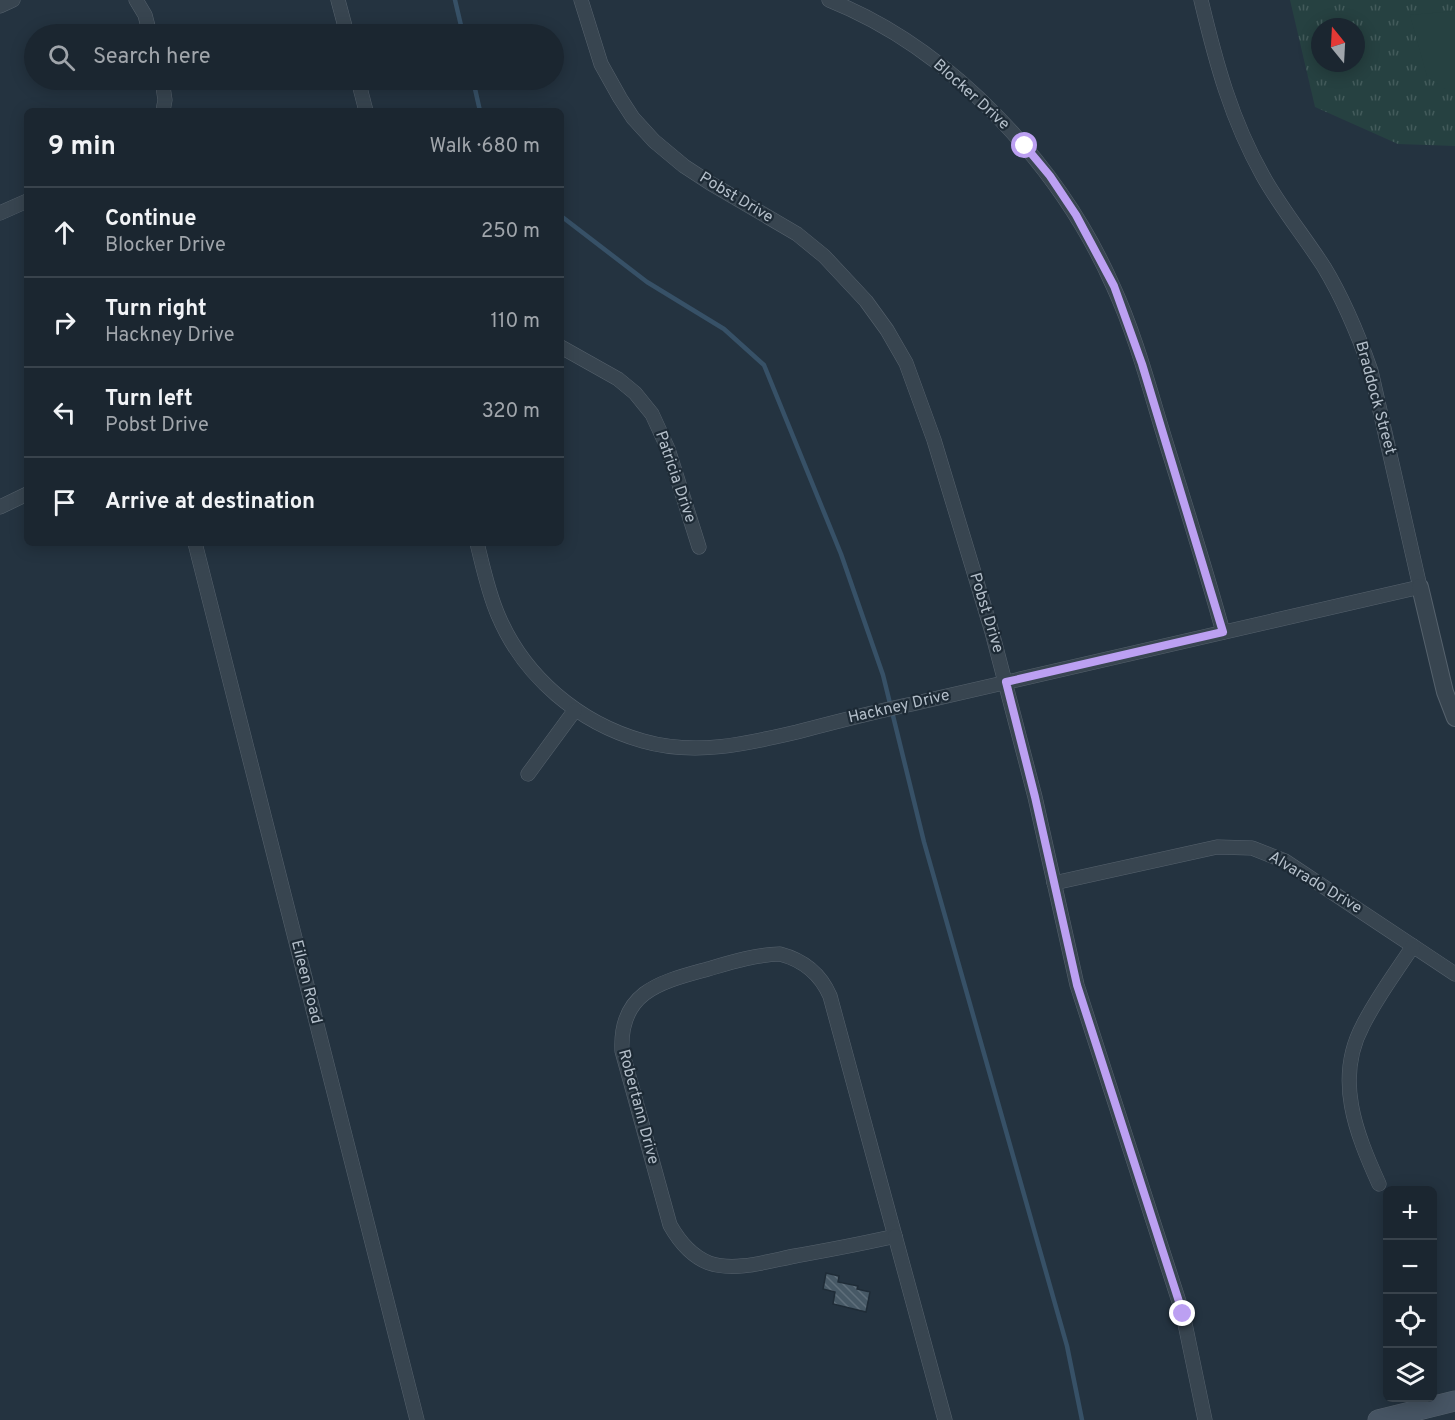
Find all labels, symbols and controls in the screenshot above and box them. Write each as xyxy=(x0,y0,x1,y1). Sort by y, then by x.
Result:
north arrow xyxy=(1311,18,1365,72)
search box xyxy=(24,24,564,90)
icon: search xyxy=(45,41,78,74)
text: Search here xyxy=(93,44,211,71)
street label: Blocker Drive xyxy=(928,55,1014,135)
text: 9 min xyxy=(48,131,116,164)
route start xyxy=(1011,132,1037,158)
text: Walk · 680 m xyxy=(429,134,540,160)
street label: Pobst Drive xyxy=(695,168,777,228)
text: Continue xyxy=(105,206,196,233)
icon: ahead xyxy=(48,216,81,249)
text: 250 m xyxy=(481,219,540,245)
text: Blocker Drive xyxy=(105,233,226,259)
text: Turn right xyxy=(105,296,207,323)
icon: right xyxy=(48,306,81,339)
text: 110 m xyxy=(491,309,540,335)
text: Hackney Drive xyxy=(105,323,235,349)
street label: Braddock Street xyxy=(1350,339,1400,457)
text: Turn left xyxy=(105,386,193,413)
icon: left xyxy=(48,396,81,429)
text: 320 m xyxy=(482,399,540,425)
text: Pobst Drive xyxy=(105,413,209,439)
street label: Patricia Drive xyxy=(650,428,700,526)
icon: arrive xyxy=(48,486,81,519)
text: Arrive at destination xyxy=(105,489,315,516)
street label: Pobst Drive xyxy=(964,570,1008,656)
street label: Hackney Drive xyxy=(846,686,952,728)
street label: Alvarado Drive xyxy=(1265,847,1365,919)
street label: Eileen Road xyxy=(286,938,326,1026)
street label: Robertann Drive xyxy=(613,1047,663,1167)
map controls xyxy=(1383,1186,1437,1402)
button: + xyxy=(1383,1186,1437,1240)
button: − xyxy=(1383,1240,1437,1294)
button: locate xyxy=(1383,1294,1437,1348)
route end xyxy=(1169,1300,1195,1326)
button: layers xyxy=(1383,1348,1437,1402)

